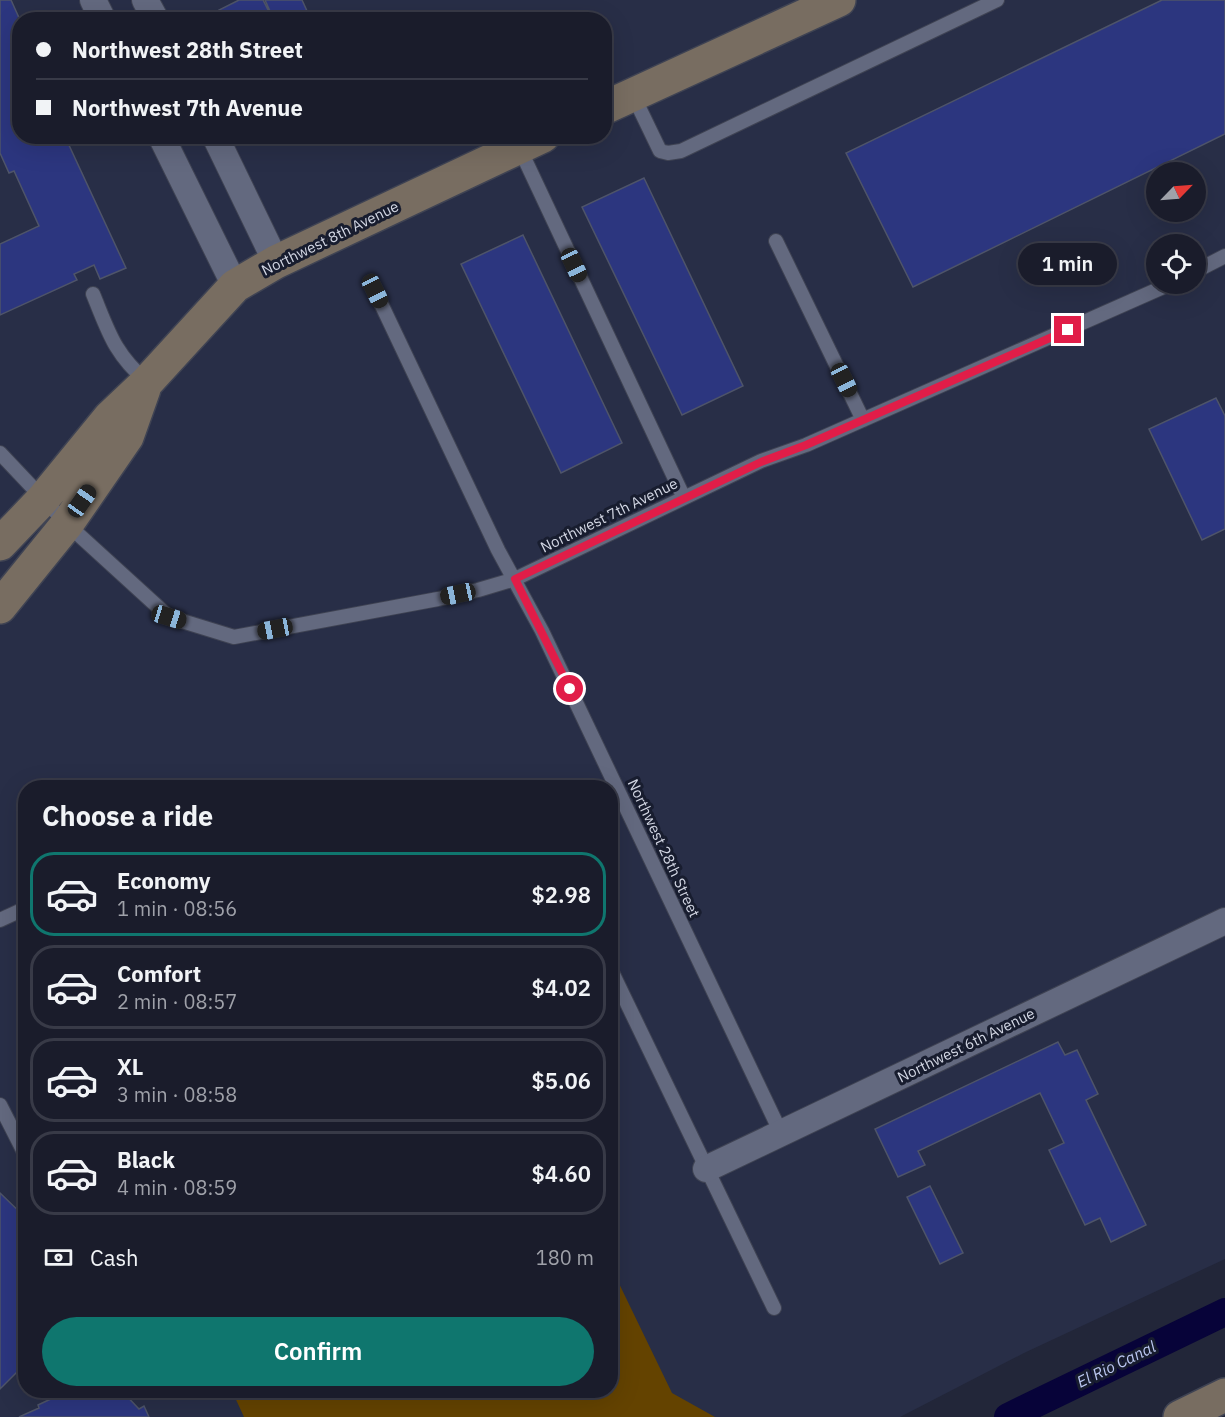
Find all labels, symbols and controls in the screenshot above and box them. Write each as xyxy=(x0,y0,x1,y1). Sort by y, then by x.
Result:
text: Northwest 28th Street xyxy=(72,35,303,64)
text: Northwest 7th Avenue xyxy=(72,93,303,122)
north arrow xyxy=(1146,162,1206,222)
map controls xyxy=(1146,162,1206,294)
street label: Northwest 8th Avenue xyxy=(258,196,402,280)
button: locate xyxy=(1146,234,1206,294)
callout: 1 min xyxy=(1018,243,1118,285)
car xyxy=(558,245,590,285)
text: 1 min xyxy=(1042,250,1093,277)
car xyxy=(359,271,391,311)
route end xyxy=(1054,316,1081,343)
car xyxy=(828,360,860,400)
street label: Northwest 7th Avenue xyxy=(537,473,681,557)
car xyxy=(64,481,100,521)
car xyxy=(439,581,477,607)
car xyxy=(149,603,189,631)
car xyxy=(256,617,294,641)
route start xyxy=(556,675,583,702)
street label: Northwest 28th Street xyxy=(624,776,704,920)
text: Choose a ride xyxy=(42,798,213,833)
text: Economy xyxy=(117,866,211,895)
icon: car xyxy=(45,867,99,921)
text: $2.98 xyxy=(532,880,591,909)
text: 1 min · 08:56 xyxy=(117,895,237,922)
text: Comfort xyxy=(117,959,201,988)
icon: car xyxy=(45,960,99,1014)
text: $4.02 xyxy=(532,973,591,1002)
text: 2 min · 08:57 xyxy=(117,988,237,1015)
street label: Northwest 6th Avenue xyxy=(894,1003,1038,1087)
text: XL xyxy=(117,1052,143,1081)
icon: car xyxy=(45,1053,99,1107)
text: $5.06 xyxy=(532,1066,591,1095)
text: 3 min · 08:58 xyxy=(117,1081,237,1108)
text: Black xyxy=(117,1145,175,1174)
icon: car xyxy=(45,1146,99,1200)
text: $4.60 xyxy=(532,1159,591,1188)
text: 4 min · 08:59 xyxy=(117,1174,237,1201)
icon: cash xyxy=(42,1241,75,1274)
text: Cash xyxy=(90,1243,139,1272)
text: 180 m xyxy=(536,1244,594,1271)
button: Confirm xyxy=(42,1317,594,1386)
water label: El Rio Canal xyxy=(1073,1336,1159,1392)

